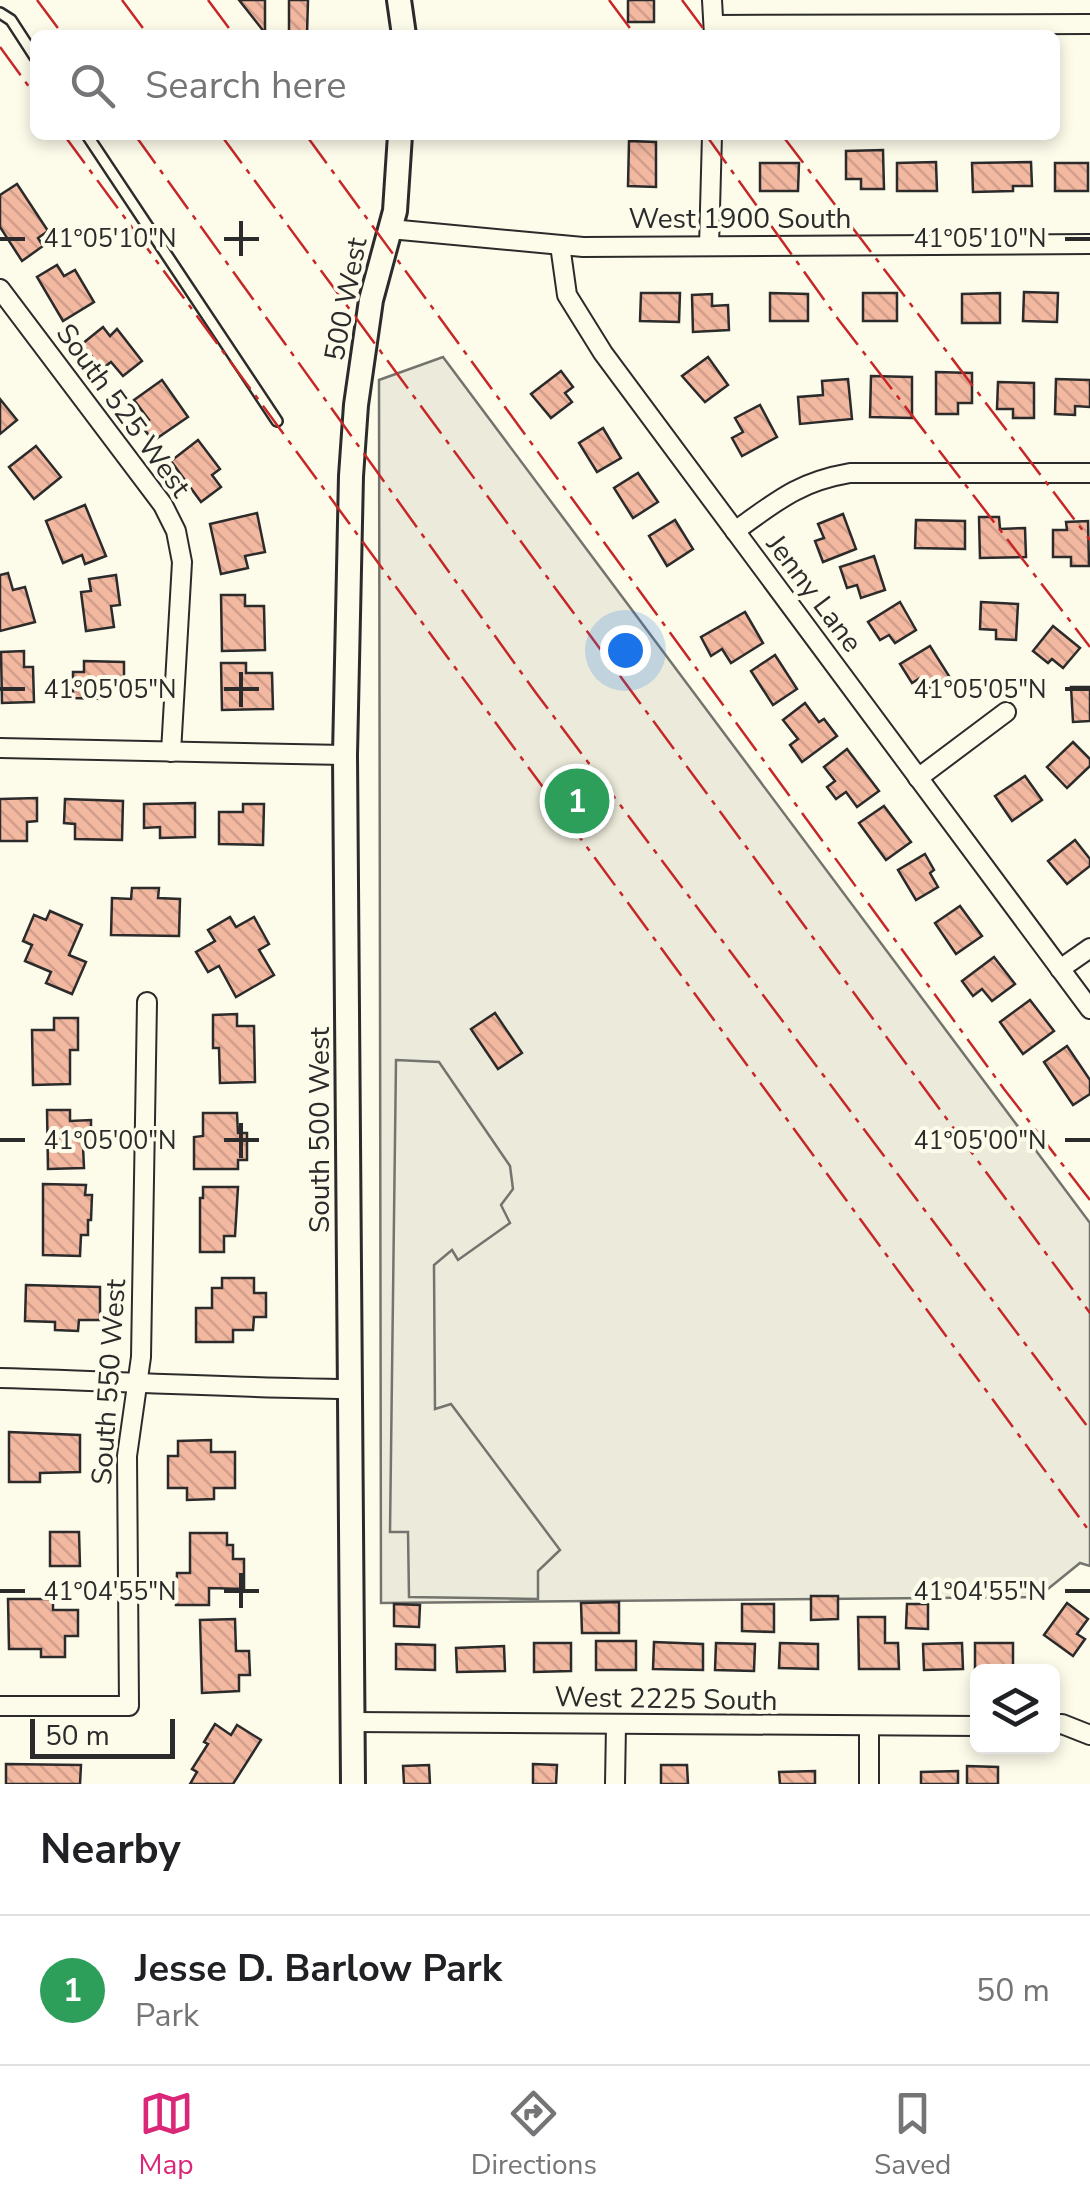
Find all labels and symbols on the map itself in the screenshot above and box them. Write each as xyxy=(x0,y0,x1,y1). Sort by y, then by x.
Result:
street label: West 1900 South xyxy=(629,200,852,238)
text: 41°05'10"N xyxy=(43,222,177,256)
text: 41°05'10"N xyxy=(913,222,1047,256)
street label: 500 West xyxy=(315,234,377,364)
street label: South 525 West xyxy=(47,316,199,505)
street label: Jenny Lane xyxy=(757,526,871,660)
your location xyxy=(600,625,651,676)
text: 41°05'05"N xyxy=(43,673,177,707)
text: 41°05'05"N xyxy=(913,673,1047,707)
pin: 1 xyxy=(544,764,610,838)
street label: South 500 West xyxy=(301,1027,339,1233)
text: 41°05'00"N xyxy=(43,1124,177,1158)
text: 41°05'00"N xyxy=(913,1124,1047,1158)
street label: South 550 West xyxy=(83,1278,135,1486)
text: 41°04'55"N xyxy=(43,1575,177,1609)
text: 41°04'55"N xyxy=(913,1575,1047,1609)
street label: West 2225 South xyxy=(554,1678,778,1720)
scale bar xyxy=(30,1714,175,1758)

